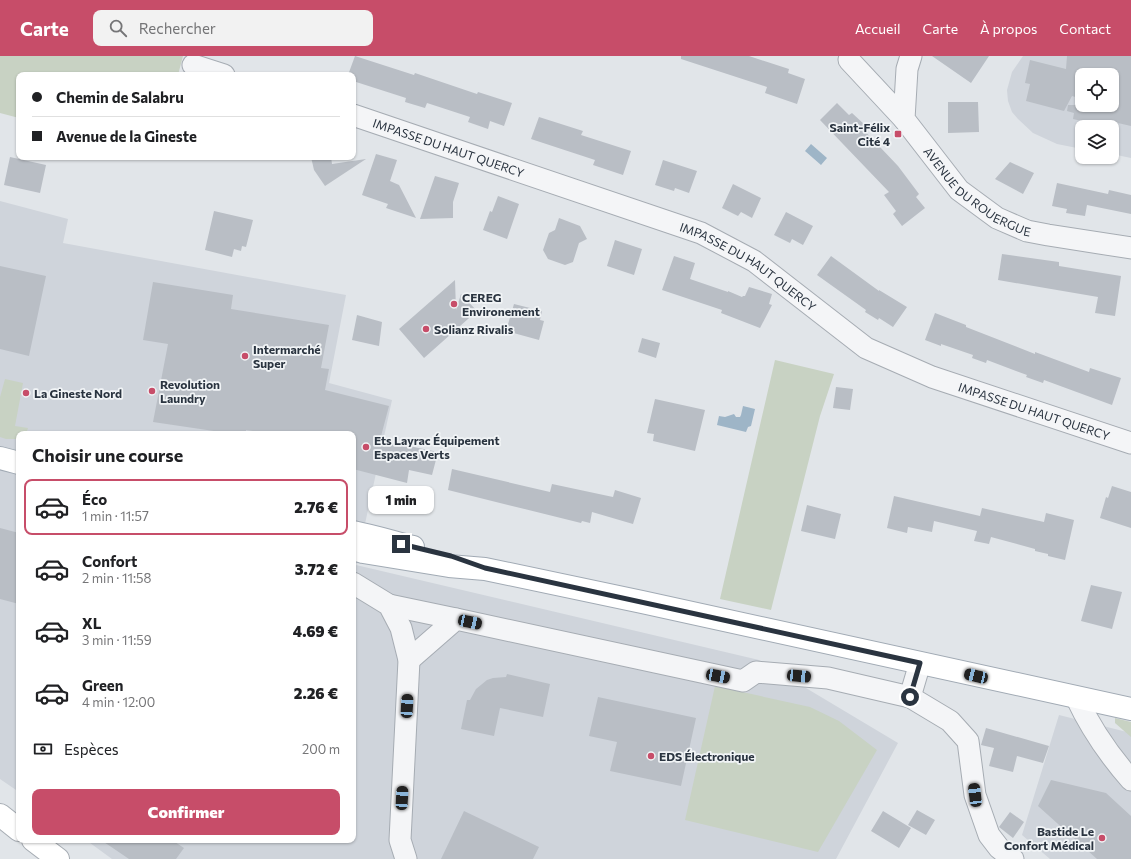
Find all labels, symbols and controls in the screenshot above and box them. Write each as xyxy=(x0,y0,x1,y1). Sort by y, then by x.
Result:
search box xyxy=(93,10,373,46)
text: Carte xyxy=(20,17,69,40)
icon: search xyxy=(107,17,129,39)
text: Rechercher xyxy=(139,19,216,37)
text: Accueil xyxy=(855,20,901,37)
text: Carte xyxy=(923,20,958,37)
text: À propos xyxy=(980,20,1037,37)
text: Contact xyxy=(1059,20,1111,37)
map controls xyxy=(1075,68,1119,164)
button: locate xyxy=(1075,68,1119,112)
text: Chemin de Salabru xyxy=(56,88,184,106)
street label: IMPASSE DU HAUT QUERCY xyxy=(371,115,526,180)
place label: Saint-Félix Cité 4 xyxy=(829,120,891,148)
button: layers xyxy=(1075,120,1119,164)
text: Avenue de la Gineste xyxy=(56,127,197,145)
marker: Saint-Félix Cité 4 xyxy=(893,129,903,139)
street label: AVENUE DU ROUERGUE xyxy=(921,144,1032,239)
street label: IMPASSE DU HAUT QUERCY xyxy=(678,219,819,314)
place label: CEREG Environement xyxy=(462,290,540,318)
marker: CEREG Environement xyxy=(449,299,459,309)
place label: Solianz Rivalis xyxy=(434,322,514,336)
marker: Solianz Rivalis xyxy=(421,324,431,334)
place label: Intermarché Super xyxy=(253,342,321,370)
marker: Intermarché Super xyxy=(240,351,250,361)
place label: Revolution Laundry xyxy=(160,377,220,405)
street label: IMPASSE DU HAUT QUERCY xyxy=(957,379,1112,443)
place label: La Gineste Nord xyxy=(34,386,122,400)
marker: Revolution Laundry xyxy=(147,386,157,396)
marker: La Gineste Nord xyxy=(21,388,31,398)
place label: Ets Layrac Équipement Espaces Verts xyxy=(374,433,500,461)
marker: Ets Layrac Équipement Espaces Verts xyxy=(361,442,371,452)
text: Choisir une course xyxy=(32,444,183,466)
callout: 1 min xyxy=(368,486,434,514)
icon: car xyxy=(34,489,70,525)
text: Éco xyxy=(82,490,107,508)
text: 1 min xyxy=(385,492,417,508)
text: 2.76 € xyxy=(294,498,338,516)
text: 1 min · 11:57 xyxy=(82,508,149,524)
route end xyxy=(392,535,410,553)
icon: car xyxy=(34,551,70,587)
text: Confort xyxy=(82,552,137,570)
text: 3.72 € xyxy=(295,560,338,578)
text: 2 min · 11:58 xyxy=(82,570,151,586)
icon: car xyxy=(34,613,70,649)
text: XL xyxy=(82,614,101,632)
car xyxy=(457,614,483,630)
text: 4.69 € xyxy=(293,622,338,640)
text: 3 min · 11:59 xyxy=(82,632,152,648)
car xyxy=(963,667,989,685)
car xyxy=(705,668,731,684)
car xyxy=(787,669,811,683)
icon: car xyxy=(34,675,70,711)
text: Green xyxy=(82,676,123,694)
text: 2.26 € xyxy=(294,684,338,702)
route start xyxy=(901,688,919,706)
text: 4 min · 12:00 xyxy=(82,694,155,710)
car xyxy=(400,694,414,718)
icon: cash xyxy=(32,738,54,760)
text: Espèces xyxy=(64,740,119,758)
text: 200 m xyxy=(302,741,340,757)
place label: EDS Électronique xyxy=(659,749,755,763)
marker: EDS Électronique xyxy=(646,751,656,761)
car xyxy=(968,782,982,808)
car xyxy=(395,786,409,810)
button: Confirmer xyxy=(32,789,340,835)
place label: Bastide Le Confort Médical xyxy=(1004,824,1094,852)
marker: Bastide Le Confort Médical xyxy=(1097,833,1107,843)

